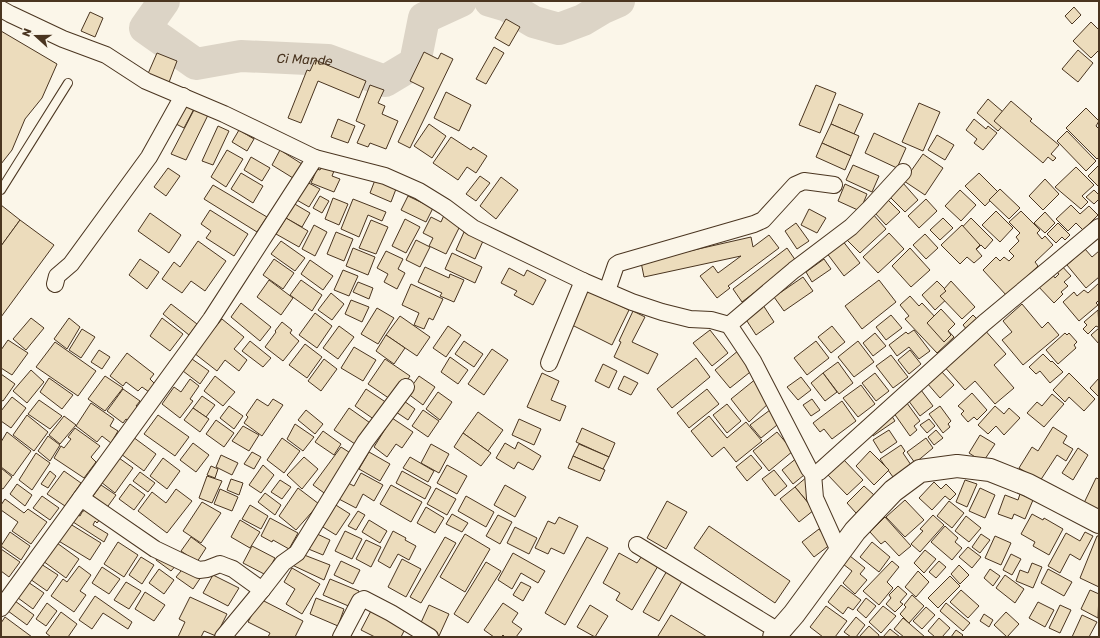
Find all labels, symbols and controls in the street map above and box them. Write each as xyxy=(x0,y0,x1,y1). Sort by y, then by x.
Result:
north arrow xyxy=(16,16,56,56)
text: N xyxy=(20,26,35,39)
water label: Ci Mande xyxy=(276,50,335,69)

